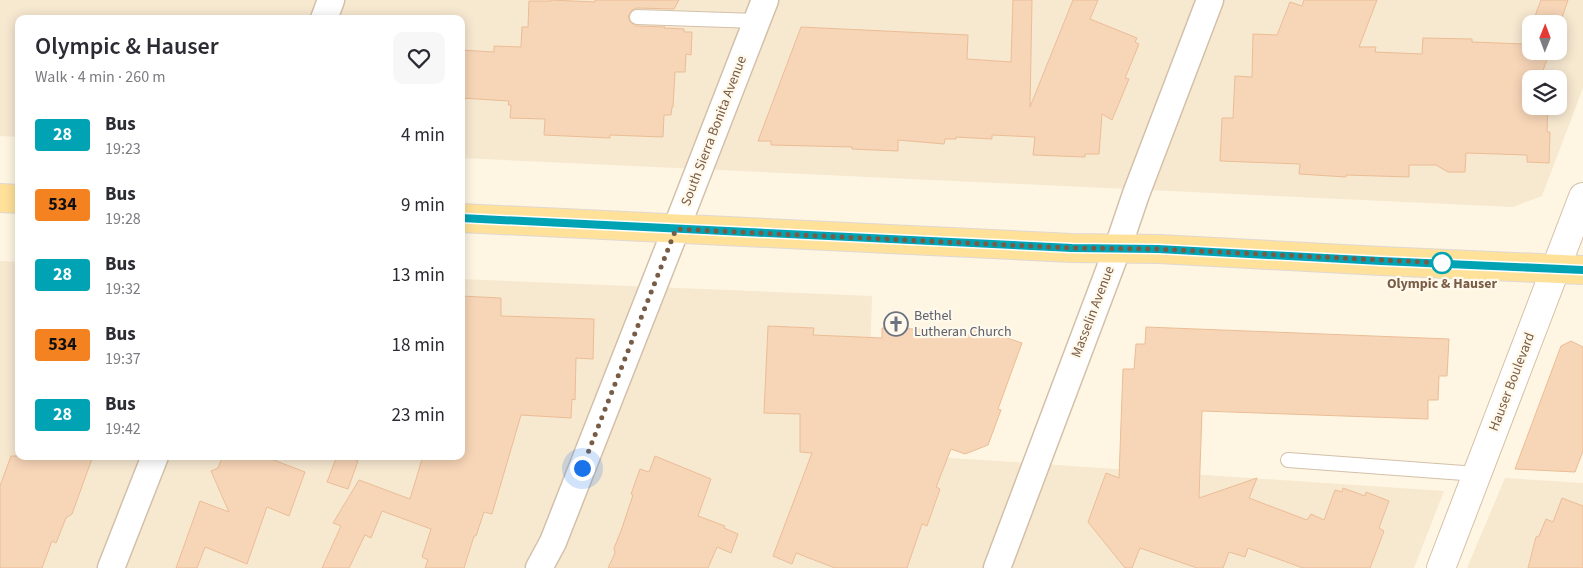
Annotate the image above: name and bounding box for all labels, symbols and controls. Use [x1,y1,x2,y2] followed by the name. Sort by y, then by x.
[1522,15,1568,60] north arrow
[1522,15,1567,115] map controls
[35,29,219,64] text: Olympic & Hauser
[393,32,445,84] button: heart
[676,53,752,209] street label: South Sierra Bonita Avenue
[35,66,166,88] text: Walk · 4 min · 260 m
[1522,70,1567,115] button: layers
[105,111,136,138] text: Bus
[53,122,72,147] text: 28
[401,122,445,149] text: 4 min
[105,138,141,160] text: 19:23
[105,181,136,208] text: Bus
[48,192,77,217] text: 534
[401,192,445,219] text: 9 min
[105,208,141,230] text: 19:28
[105,251,136,278] text: Bus
[1431,252,1453,274] marker: Olympic & Hauser
[53,262,72,287] text: 28
[391,262,445,289] text: 13 min
[1066,263,1120,361] street label: Masselin Avenue
[1387,274,1497,294] place label: Olympic & Hauser
[105,278,141,300] text: 19:32
[914,306,1012,342] place label: Bethel Lutheran Church
[883,311,909,337] church icon: Bethel Lutheran Church
[105,321,136,348] text: Bus
[1484,330,1540,434] street label: Hauser Boulevard
[48,332,77,357] text: 534
[391,332,445,359] text: 18 min
[105,348,141,370] text: 19:37
[105,391,136,418] text: Bus
[53,402,72,427] text: 28
[391,402,445,429] text: 23 min
[105,418,141,440] text: 19:42
[570,456,595,481] your location

